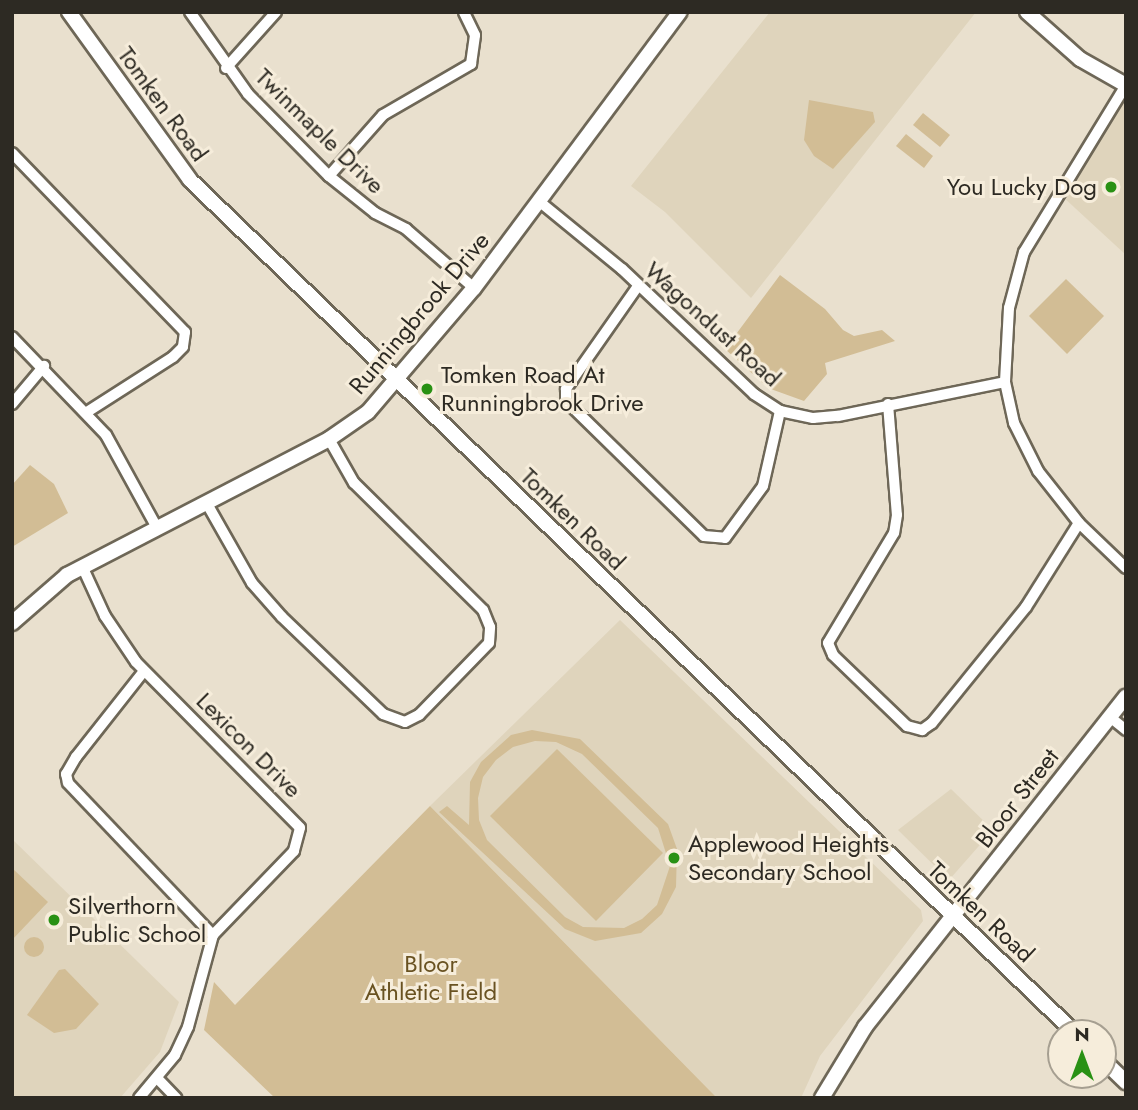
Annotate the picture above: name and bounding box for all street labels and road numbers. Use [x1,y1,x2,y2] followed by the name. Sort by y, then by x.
[112,41,214,167] street label: Tomken Road
[250,62,390,200] street label: Twinmaple Drive
[343,226,495,400] street label: Runningbrook Drive
[639,255,787,393] street label: Wagondust Road
[515,462,631,576] street label: Tomken Road
[190,686,308,804] street label: Lexicon Drive
[969,743,1065,853] street label: Bloor Street
[922,856,1040,968] street label: Tomken Road

